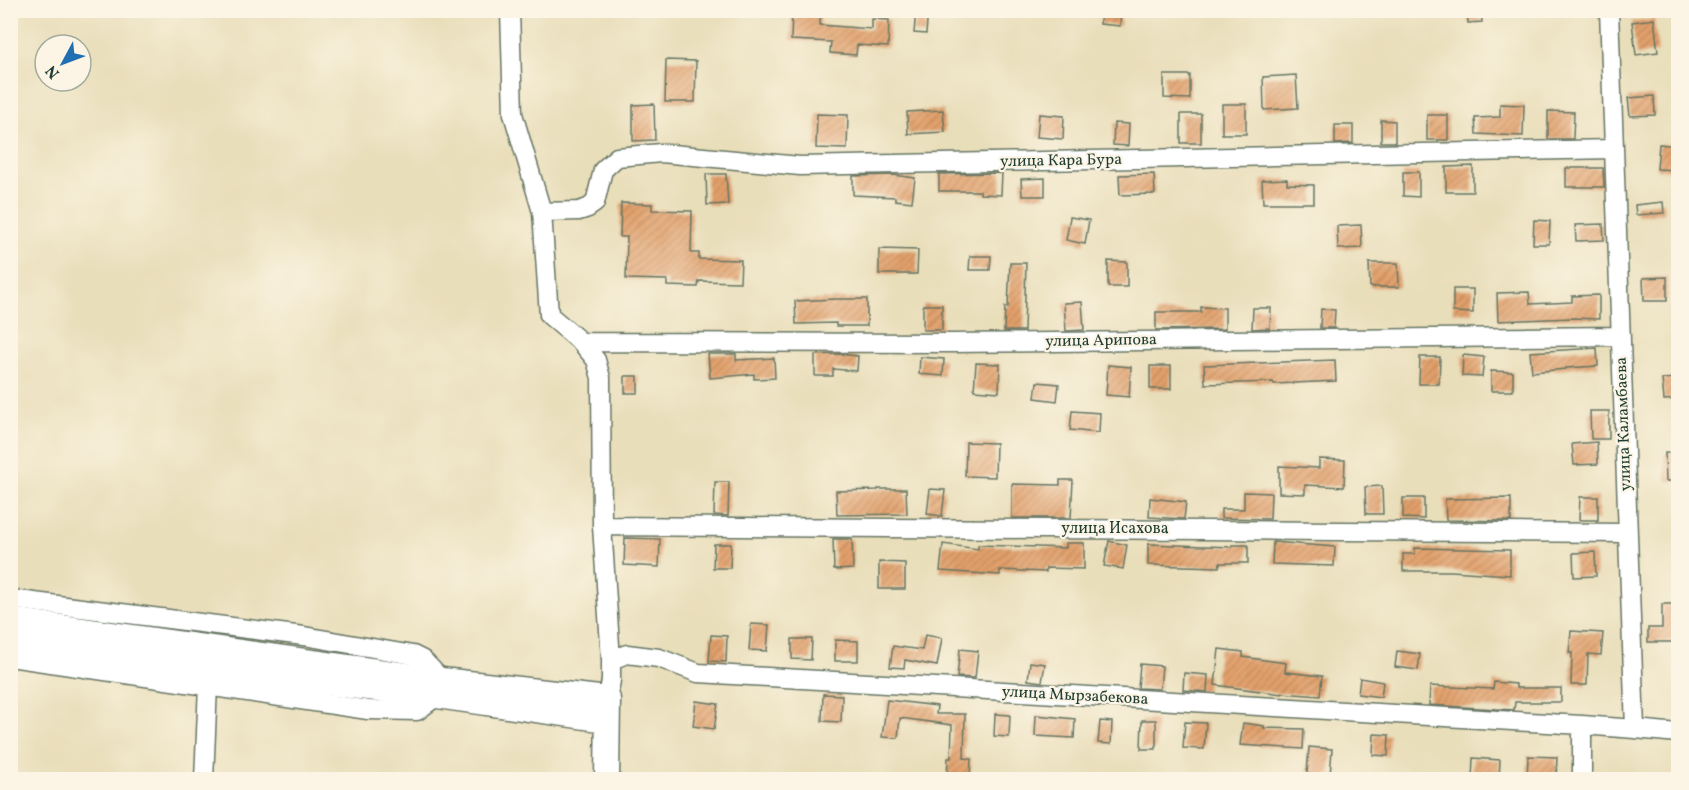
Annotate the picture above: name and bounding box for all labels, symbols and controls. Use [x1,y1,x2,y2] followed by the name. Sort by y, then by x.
[33,33,93,93] north arrow
[41,60,65,83] text: N
[1000,149,1122,173] street label: улица Кара Бура
[1045,329,1157,353] street label: улица Арипова
[1611,356,1637,492] street label: улица Каламбаева
[1061,518,1169,540] street label: улица Исахова
[1001,681,1149,711] street label: улица Мырзабекова

